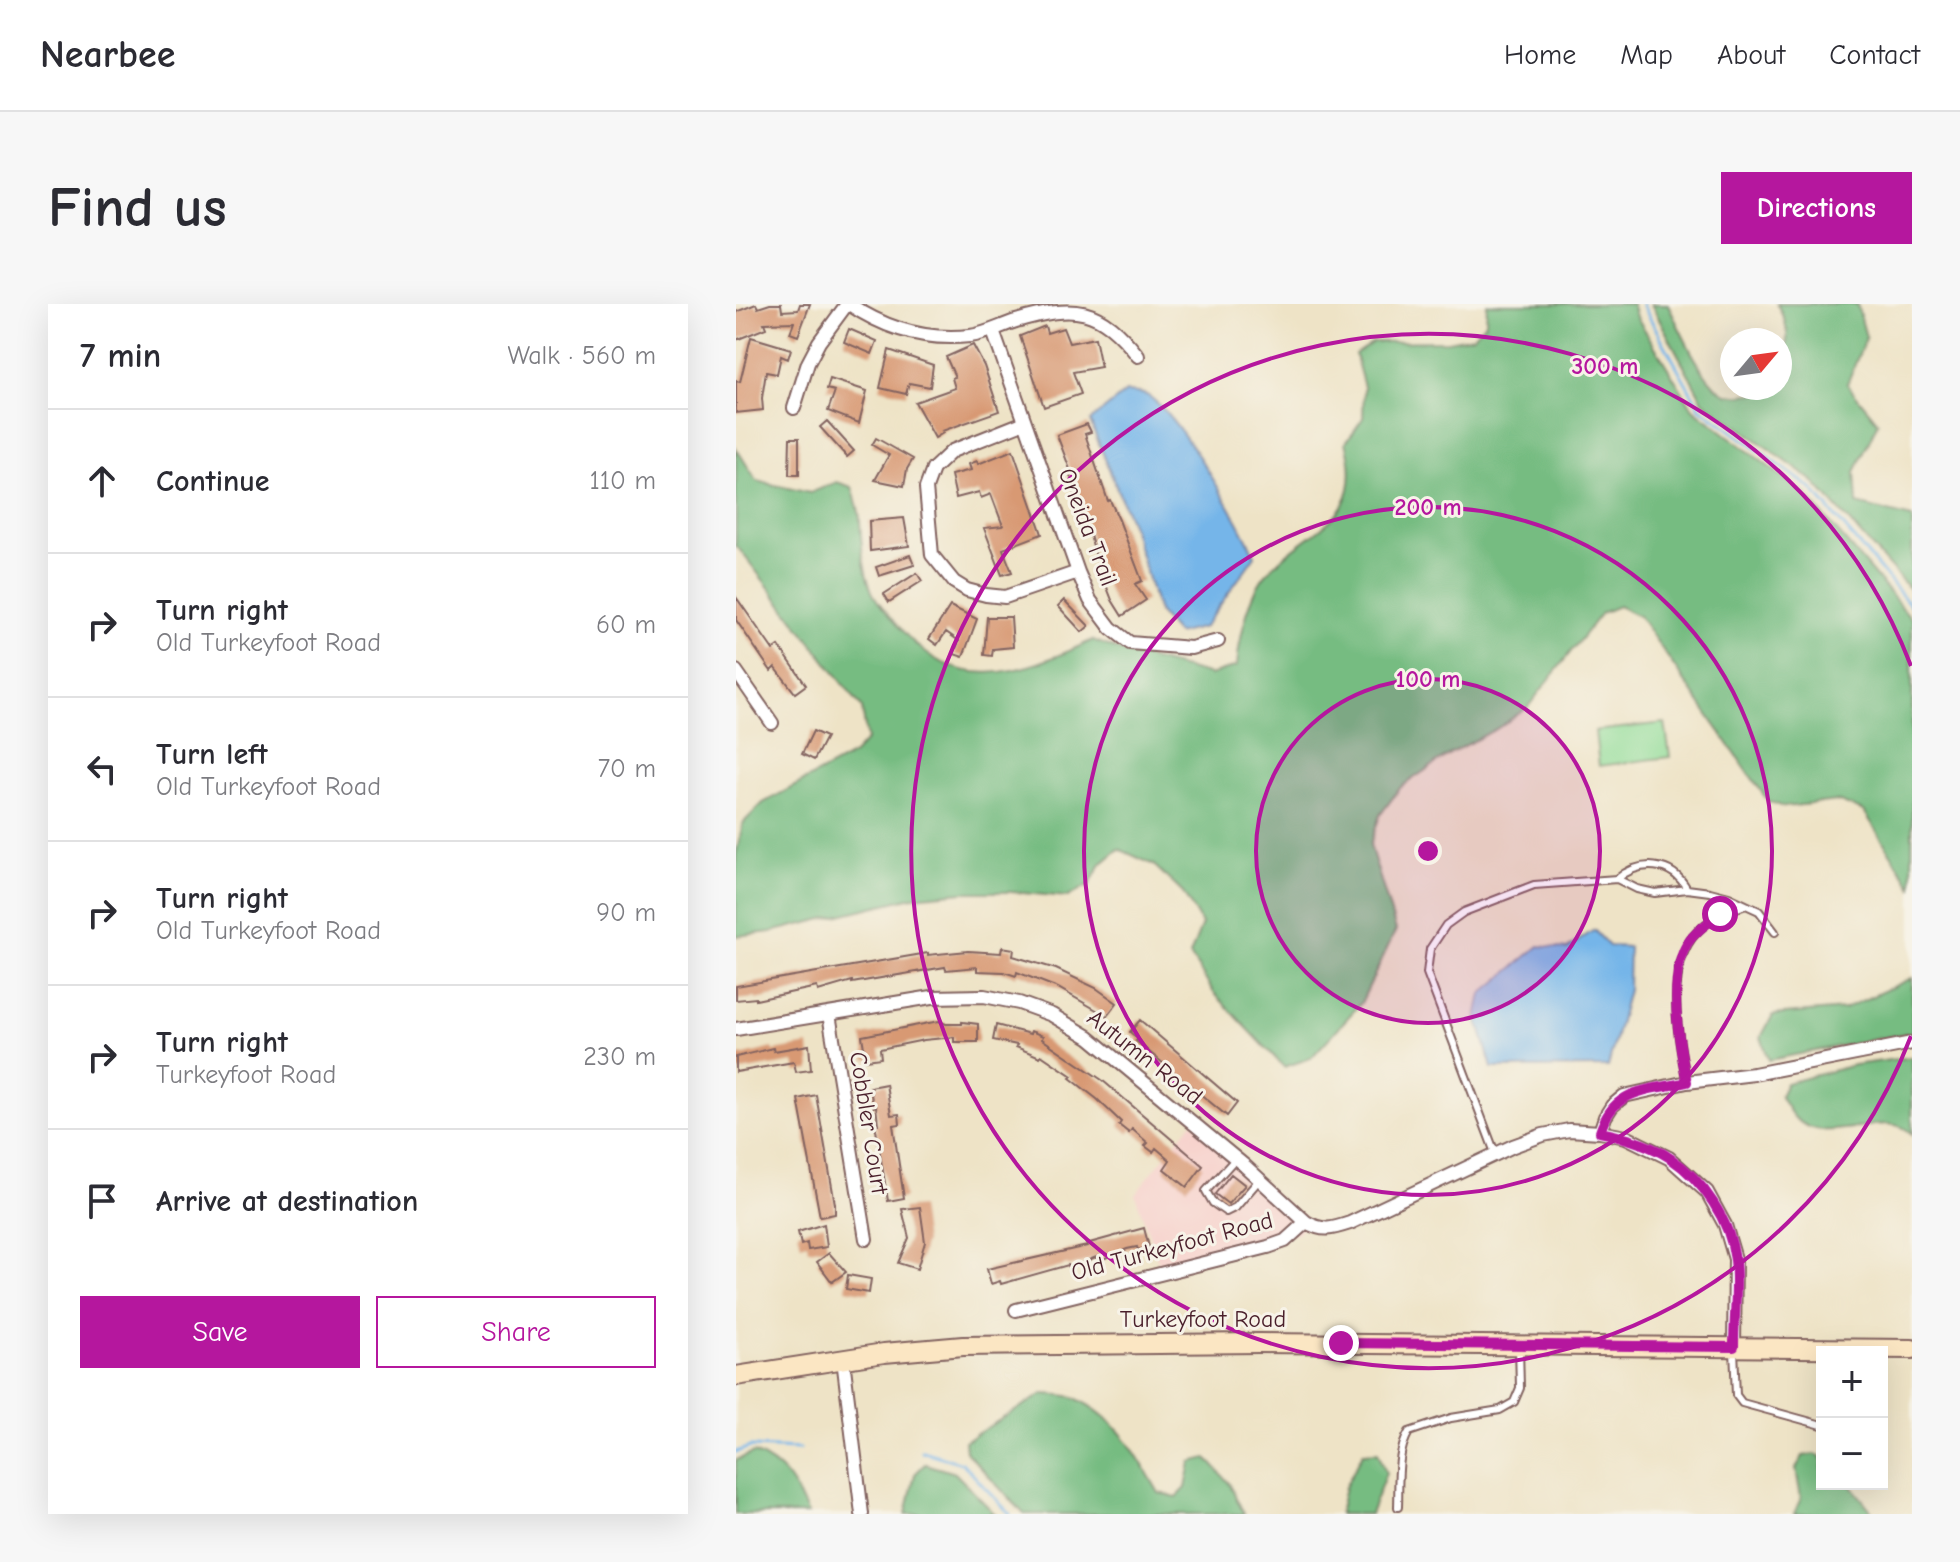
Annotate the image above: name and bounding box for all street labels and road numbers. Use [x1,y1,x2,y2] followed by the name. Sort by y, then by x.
[1053,464,1123,590] street label: Oneida Trail
[1082,1003,1208,1111] street label: Autumn Road
[844,1050,894,1197] street label: Cobbler Court
[1068,1206,1276,1286] street label: Old Turkeyfoot Road
[1120,1305,1286,1333] street label: Turkeyfoot Road

